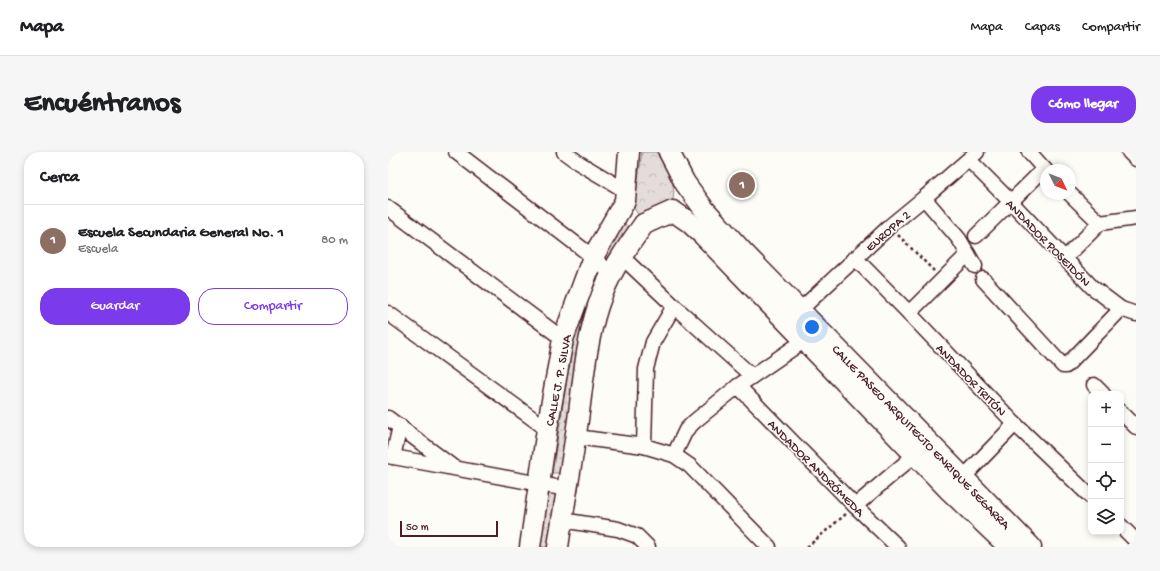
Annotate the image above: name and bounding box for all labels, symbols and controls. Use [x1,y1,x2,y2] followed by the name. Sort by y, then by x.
[20,16,64,39] text: Mapa
[971,19,1003,36] text: Mapa
[1025,19,1060,36] text: Capas
[1082,19,1140,36] text: Compartir
[1031,86,1136,123] button: Cómo llegar
[24,88,180,121] text: Encuéntranos
[1040,164,1076,200] north arrow
[40,168,79,188] text: Cerca
[729,170,755,200] pin: 1
[1002,197,1093,290] street label: ANDADOR POSEIDÓN
[863,208,915,255] street label: EUROPA 2
[78,224,284,242] text: Escuela Secundaria General No. 1
[50,233,56,248] text: 1
[321,233,348,248] text: 80 m
[78,242,118,257] text: Escuela
[40,288,190,325] button: Guardar
[198,288,348,325] button: Compartir
[802,317,822,337] your location
[543,332,576,427] street label: CALLE J. P. SILVA
[932,341,1009,420] street label: ANDADOR TRITÓN
[828,342,1013,534] street label: CALLE PASEO ARQUITECTO ENRIQUE SEGARRA
[1088,391,1124,535] map controls
[1088,391,1124,427] button: +
[764,417,868,521] street label: ANDADOR ANDRÓMEDA
[1088,427,1124,463] button: −
[1088,463,1124,499] button: locate
[1088,499,1124,535] button: layers
[400,519,498,538] scale bar
[406,522,428,534] text: 50 m

